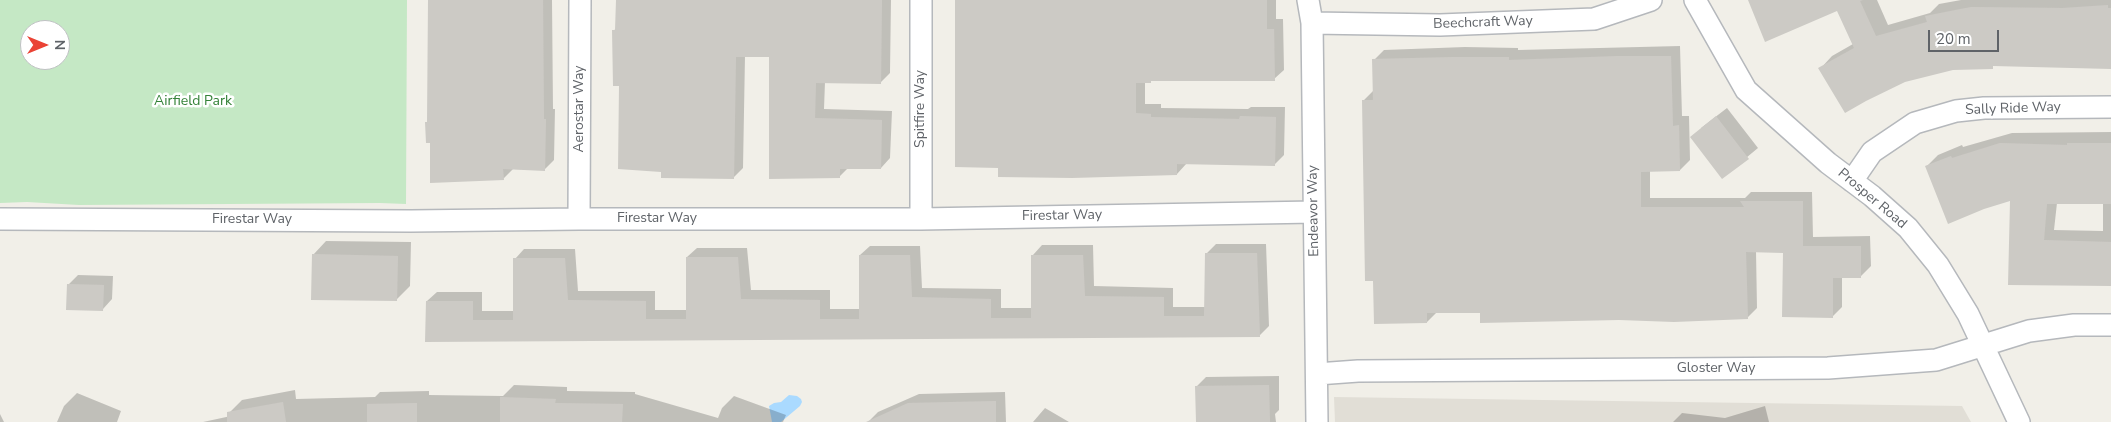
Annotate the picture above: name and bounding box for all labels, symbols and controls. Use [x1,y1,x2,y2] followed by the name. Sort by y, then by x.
[1433,13,1533,33] street label: Beechcraft Way
[20,20,70,70] north arrow
[1931,20,2002,52] scale bar
[1936,29,1971,49] text: 20 m
[50,40,69,50] text: N
[572,65,588,153] street label: Aerostar Way
[913,70,929,148] street label: Spitfire Way
[154,94,232,110] park label: Airfield Park
[1965,99,2061,119] street label: Sally Ride Way
[1305,165,1323,257] street label: Endeavor Way
[1834,165,1910,233] street label: Prosper Road
[1022,207,1102,225] street label: Firestar Way
[617,211,697,227] street label: Firestar Way
[212,212,292,228] street label: Firestar Way
[1677,361,1755,377] street label: Gloster Way

